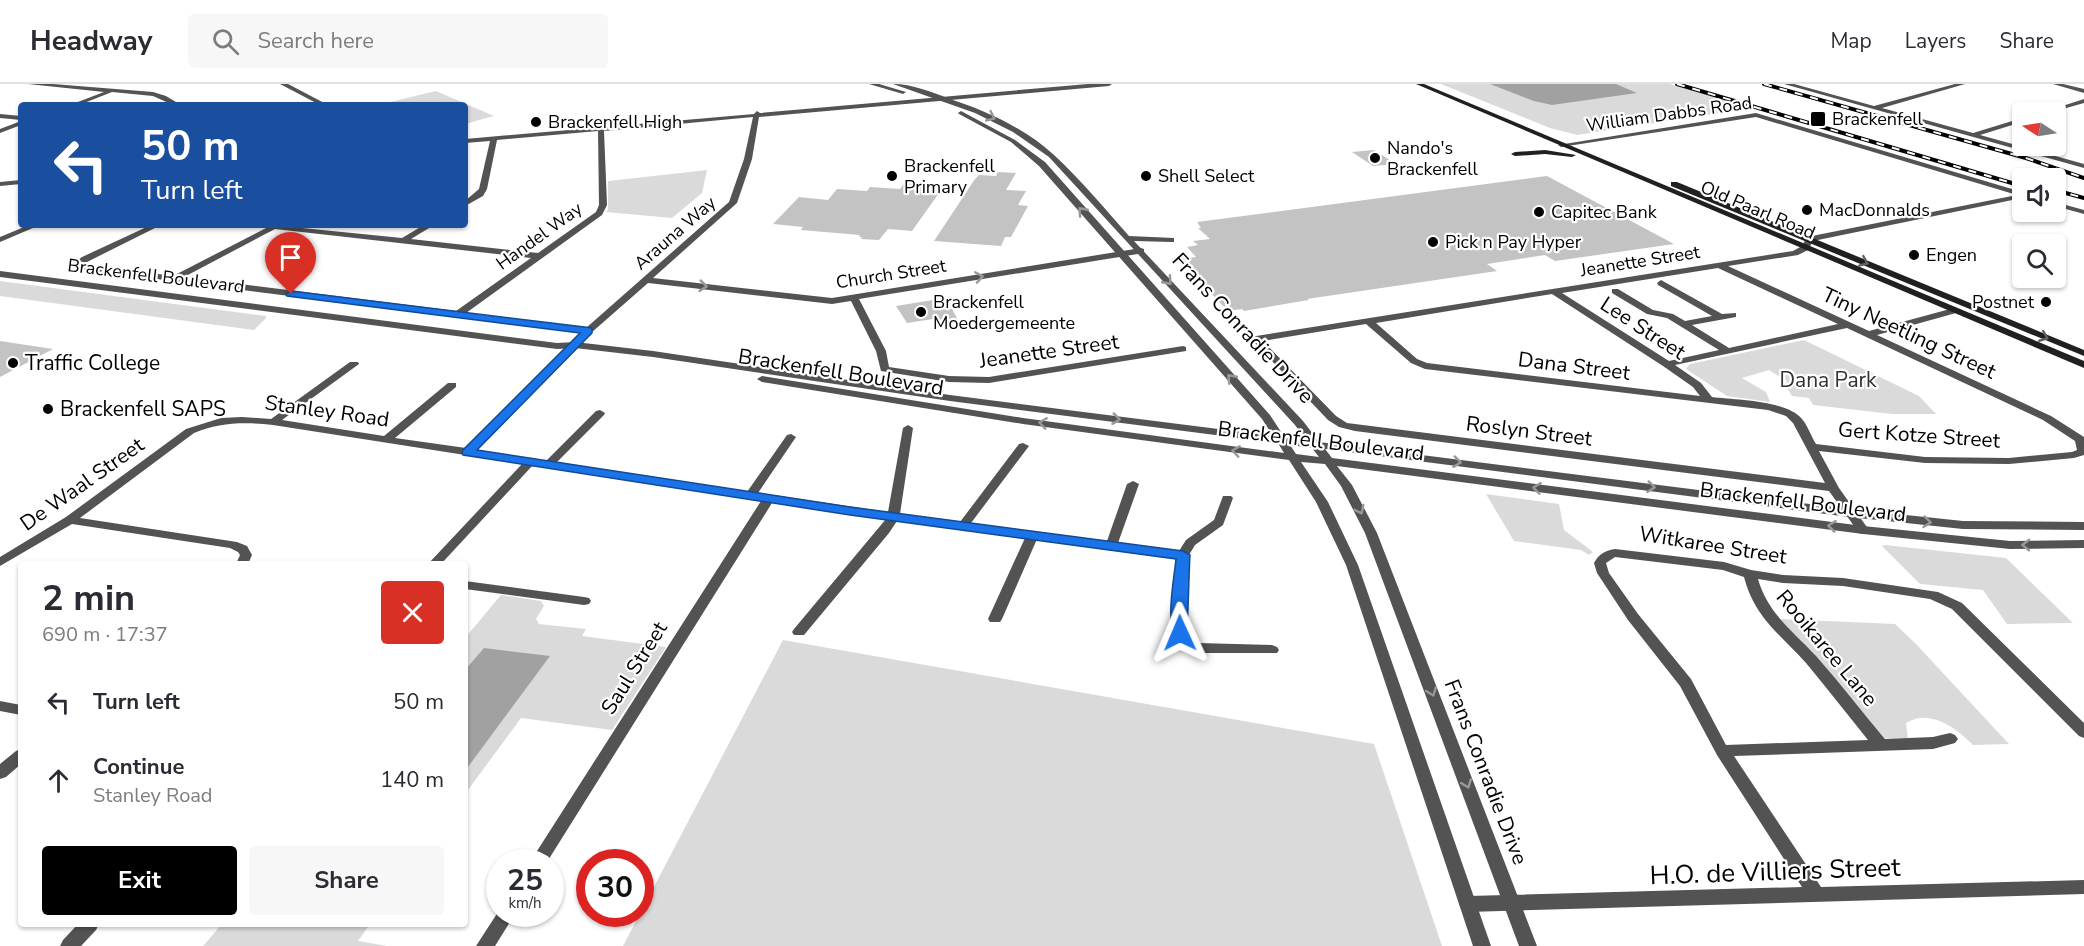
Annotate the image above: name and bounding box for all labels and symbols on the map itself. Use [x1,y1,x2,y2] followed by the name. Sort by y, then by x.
[1584,90,1754,138] street label: William Dabbs Road
[2012,102,2066,156] north arrow
[1832,107,1924,131] place label: Brackenfell
[984,109,995,121] one-way arrow
[548,110,682,134] place label: Brackenfell High
[1809,110,1827,128] marker: Brackenfell
[529,115,543,129] marker: Brackenfell High
[1387,136,1479,181] place label: Nando's Brackenfell
[1368,151,1382,165] marker: Nando's Brackenfell
[904,154,996,199] place label: Brackenfell Primary
[1158,164,1255,188] place label: Shell Select
[885,169,899,183] marker: Brackenfell Primary
[1139,169,1153,183] marker: Shell Select
[1697,175,1819,245] street label: Old Paarl Road
[629,190,722,275] street label: Arauna Way
[491,196,587,275] street label: Handel Way
[1819,198,1930,222] place label: MacDonnalds
[1551,200,1658,224] place label: Capitec Bank
[1800,203,1814,217] marker: MacDonnalds
[1532,205,1546,219] marker: Capitec Bank
[1078,207,1089,217] one-way arrow
[1445,230,1582,254] place label: Pick n Pay Hyper
[265,232,316,294] pin
[1426,235,1440,249] marker: Pick n Pay Hyper
[1578,240,1702,282] street label: Jeanette Street
[1926,243,1977,267] place label: Engen
[1166,247,1320,409] street label: Frans Conradie Drive
[1907,248,1921,262] marker: Engen
[66,253,246,299] street label: Brackenfell Boulevard
[834,253,948,295] street label: Church Street
[1858,255,1869,267] one-way arrow
[975,272,984,284] one-way arrow
[1161,274,1172,285] one-way arrow
[699,279,708,292] one-way arrow
[1818,280,2001,386] street label: Tiny Neetling Street
[933,290,1075,335] place label: Brackenfell Moedergemeente
[1595,290,1692,366] street label: Lee Street
[1972,290,2035,314] place label: Postnet
[2039,295,2053,309] marker: Postnet
[914,305,928,319] marker: Brackenfell Moedergemeente
[977,327,1121,375] street label: Jeanette Street
[2038,330,2049,342] one-way arrow
[736,342,946,402] street label: Brackenfell Boulevard
[1516,345,1632,387] street label: Dana Street
[25,349,160,377] place label: Traffic College
[6,356,20,370] marker: Traffic College
[1779,366,1877,394] park label: Dana Park
[1228,374,1239,385] one-way arrow
[263,388,391,434] street label: Stanley Road
[60,395,226,423] place label: Brackenfell SAPS
[41,402,55,416] marker: Brackenfell SAPS
[1464,409,1594,453] street label: Roslyn Street
[1111,412,1120,424] one-way arrow
[1216,414,1426,468] street label: Brackenfell Boulevard
[1837,415,2002,455] street label: Gert Kotze Street
[1038,418,1047,430] one-way arrow
[14,431,150,537] street label: De Waal Street
[1231,445,1240,457] one-way arrow
[1453,456,1462,468] one-way arrow
[1698,475,1908,529] street label: Brackenfell Boulevard
[1646,481,1655,493] one-way arrow
[1533,482,1542,494] one-way arrow
[1353,504,1364,515] one-way arrow
[1923,515,1932,528] one-way arrow
[1637,519,1790,571] street label: Witkaree Street
[1827,520,1836,533] one-way arrow
[2021,539,2030,552] one-way arrow
[1770,584,1884,712] street label: Rooikaree Lane
[1148,601,1212,665] position arrow
[594,616,674,720] street label: Saul Street
[1438,675,1534,869] street label: Frans Conradie Drive
[1425,685,1437,696] one-way arrow
[1460,778,1472,789] one-way arrow
[576,849,654,927] speed limit sign: 30
[1649,850,1902,893] street label: H.O. de Villiers Street

